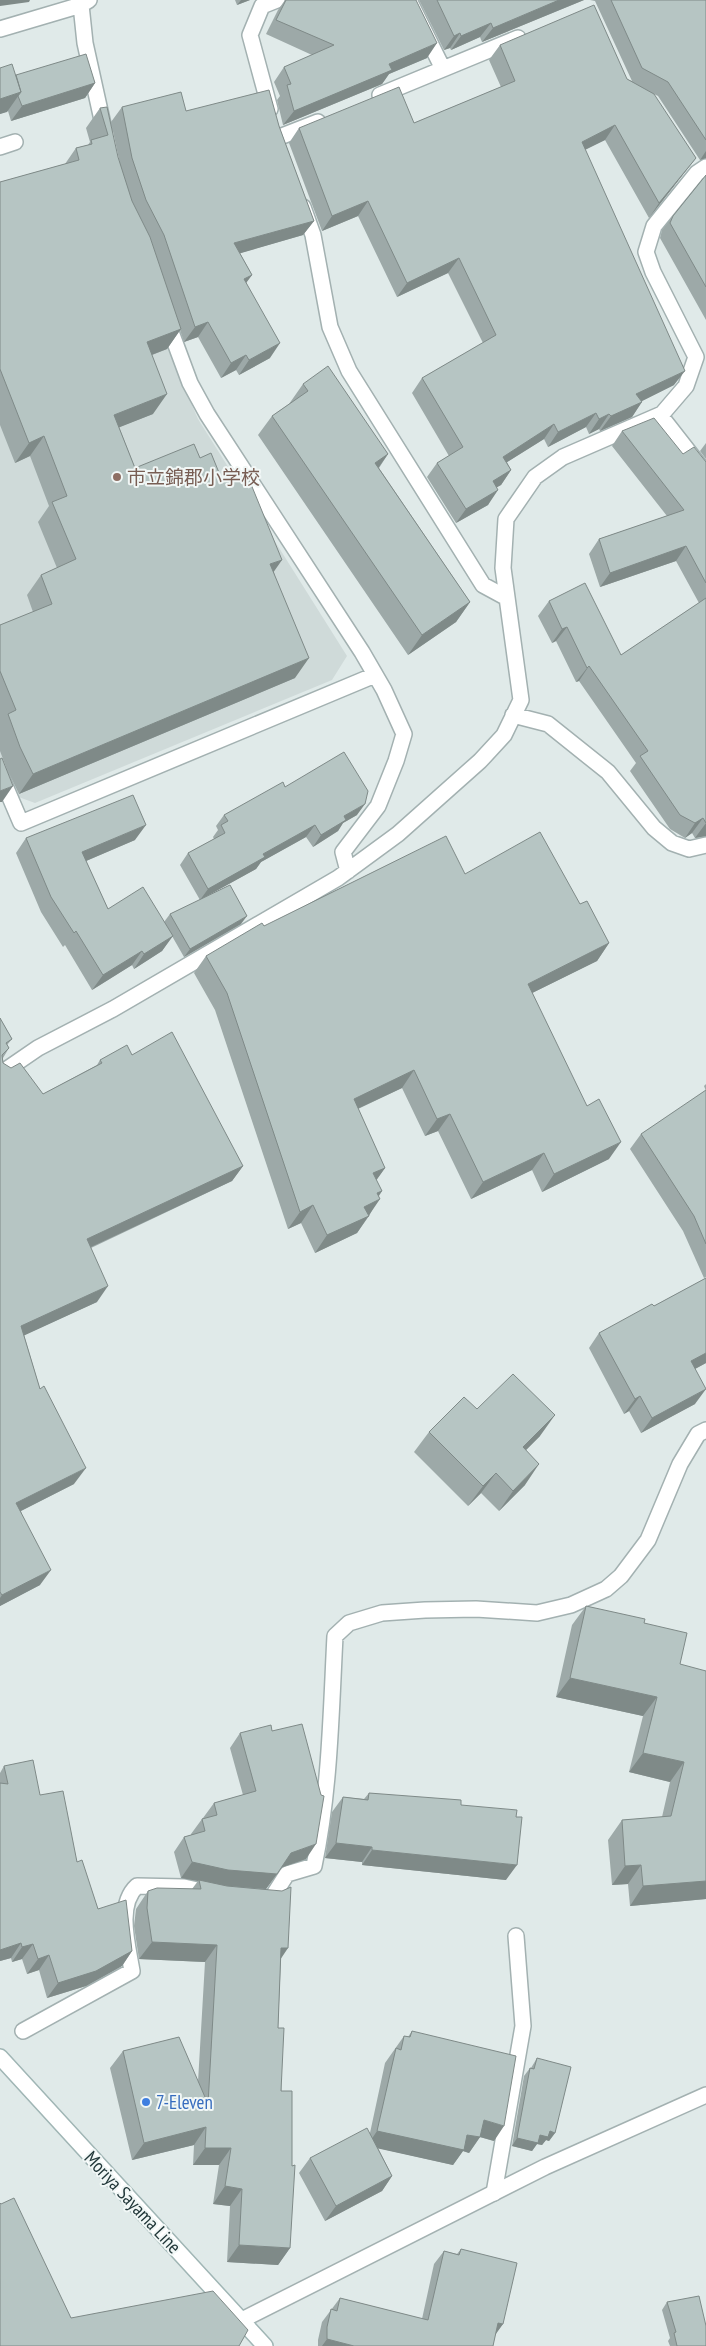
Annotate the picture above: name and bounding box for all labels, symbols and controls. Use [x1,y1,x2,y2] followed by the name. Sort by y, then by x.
[127,465,260,489] place label: 市立錦郡小学校
[111,471,123,483] marker: 市立錦郡小学校
[156,2090,213,2114] place label: 7-Eleven
[140,2096,152,2108] marker: 7-Eleven
[80,2146,187,2258] street label: Moriya Sayama Line

